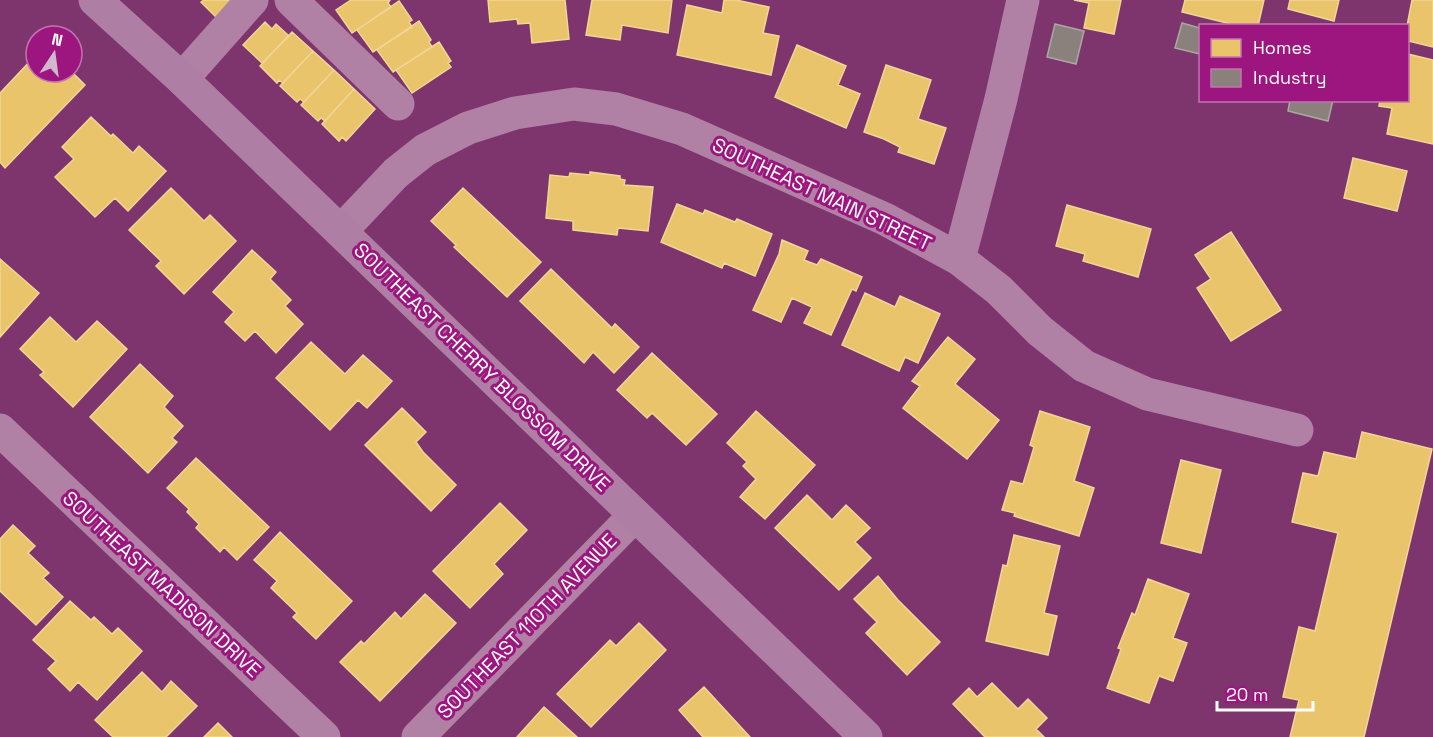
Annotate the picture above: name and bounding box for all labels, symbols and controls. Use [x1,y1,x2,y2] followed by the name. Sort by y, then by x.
[24,24,84,84] north arrow
[1199,24,1409,102] legend
[50,28,65,51] text: N
[1253,36,1312,59] text: Homes
[1253,66,1326,89] text: Industry
[708,132,936,256] street label: SOUTHEAST MAIN STREET
[348,237,616,497] street label: SOUTHEAST CHERRY BLOSSOM DRIVE
[57,485,267,683] street label: SOUTHEAST MADISON DRIVE
[431,528,623,724] street label: SOUTHEAST 110TH AVENUE
[1217,674,1313,712] scale bar
[1226,683,1269,706] text: 20 m

